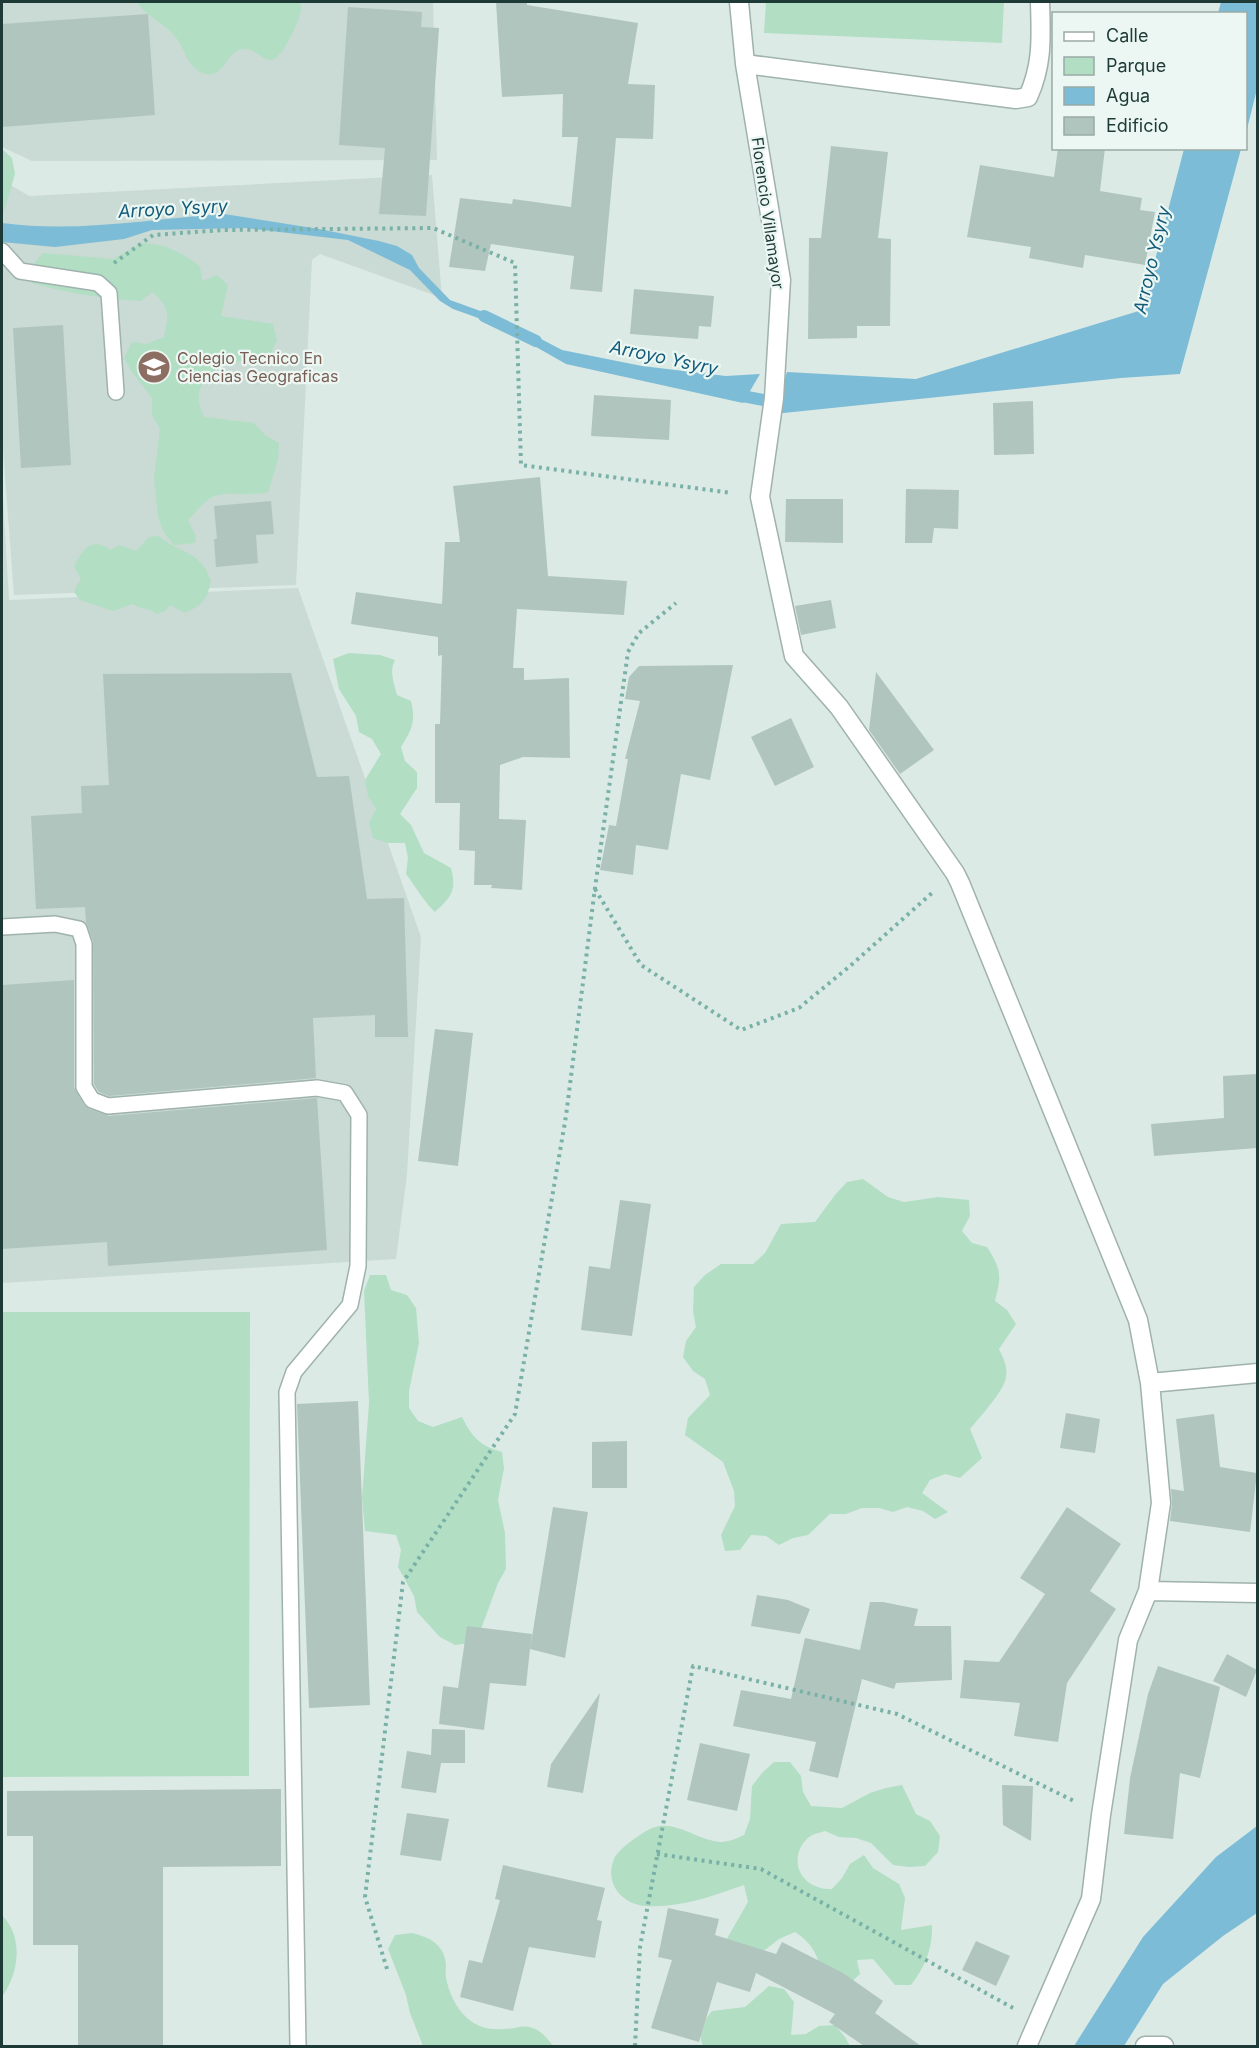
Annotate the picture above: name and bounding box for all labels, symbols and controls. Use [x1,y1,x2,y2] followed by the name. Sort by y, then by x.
[1052,12,1247,150] legend
[1106,25,1148,46] text: Calle
[1106,55,1166,76] text: Parque
[1106,85,1150,106] text: Agua
[1106,115,1169,136] text: Edificio
[747,136,789,290] street label: Florencio Villamayor
[117,195,229,222] water label: Arroyo Ysyry
[1129,203,1174,317] water label: Arroyo Ysyry
[607,336,721,379] water label: Arroyo Ysyry
[177,348,339,386] place label: Colegio Tecnico En Ciencias Geograficas
[136,349,172,385] school or university icon: Colegio Tecnico En Ciencias Geograficas

